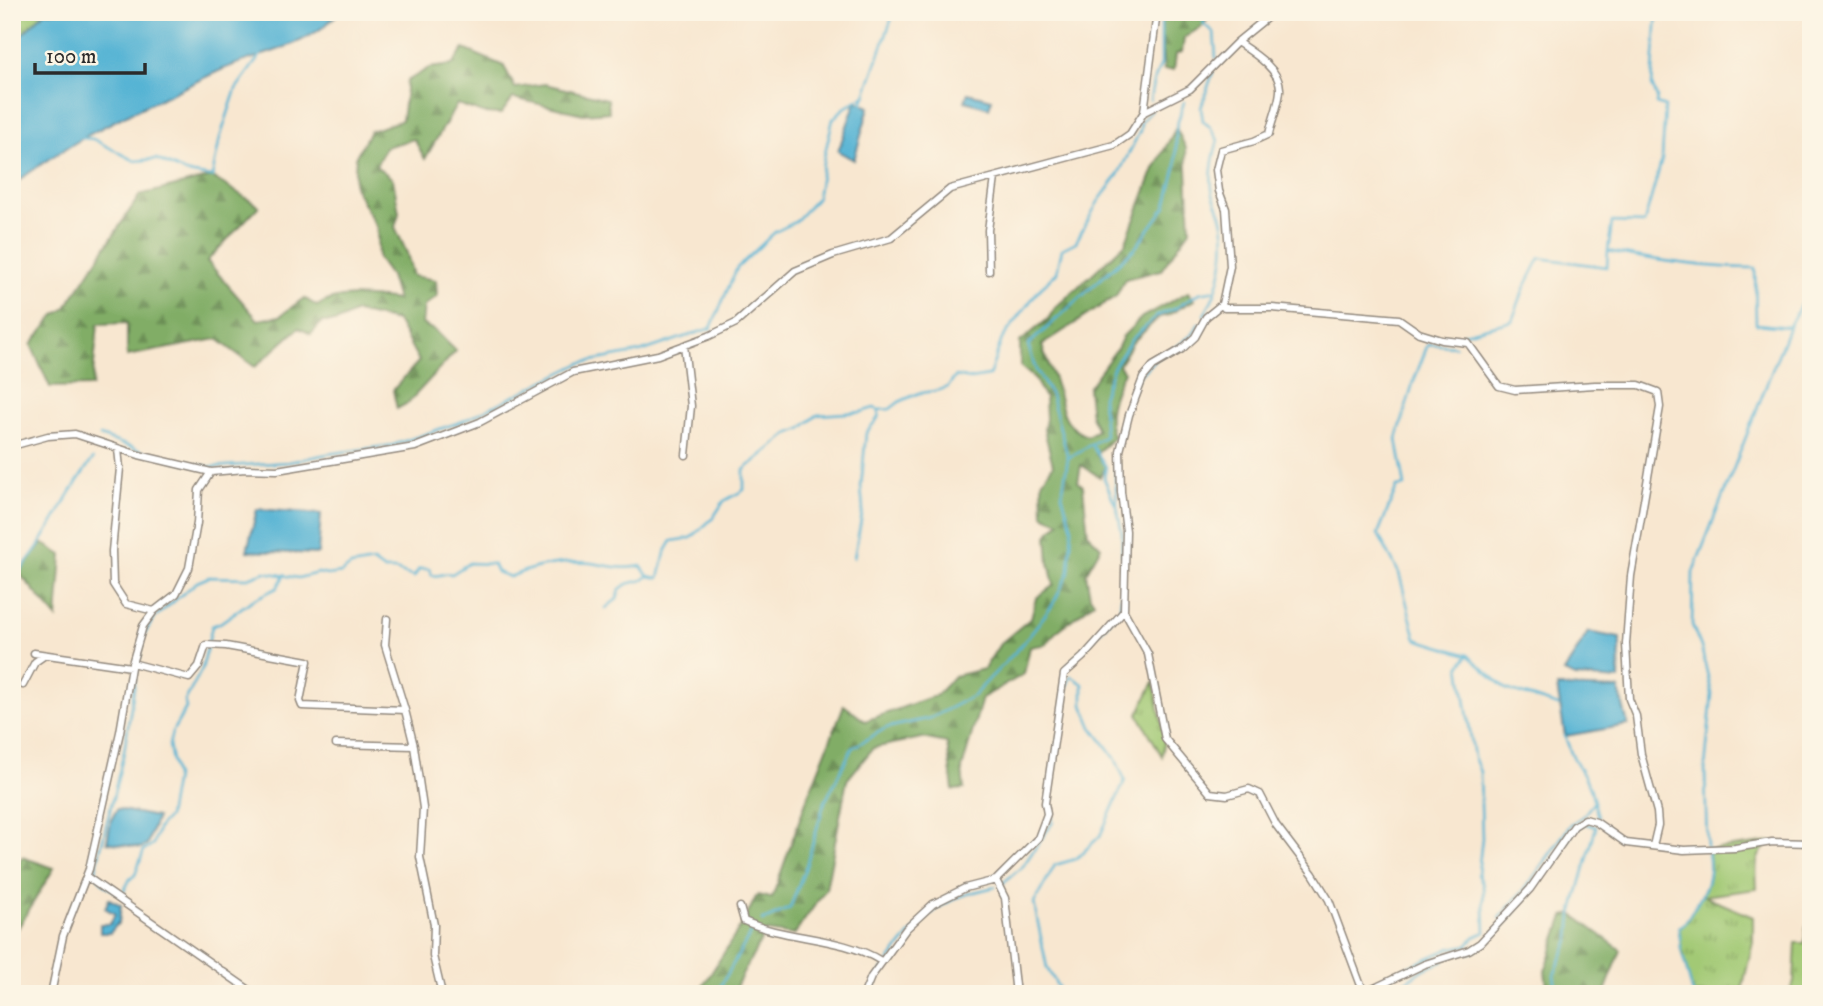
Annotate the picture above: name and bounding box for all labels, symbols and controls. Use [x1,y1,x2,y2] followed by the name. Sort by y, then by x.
[35,32,145,76] scale bar
[46,44,97,70] text: 100 m

